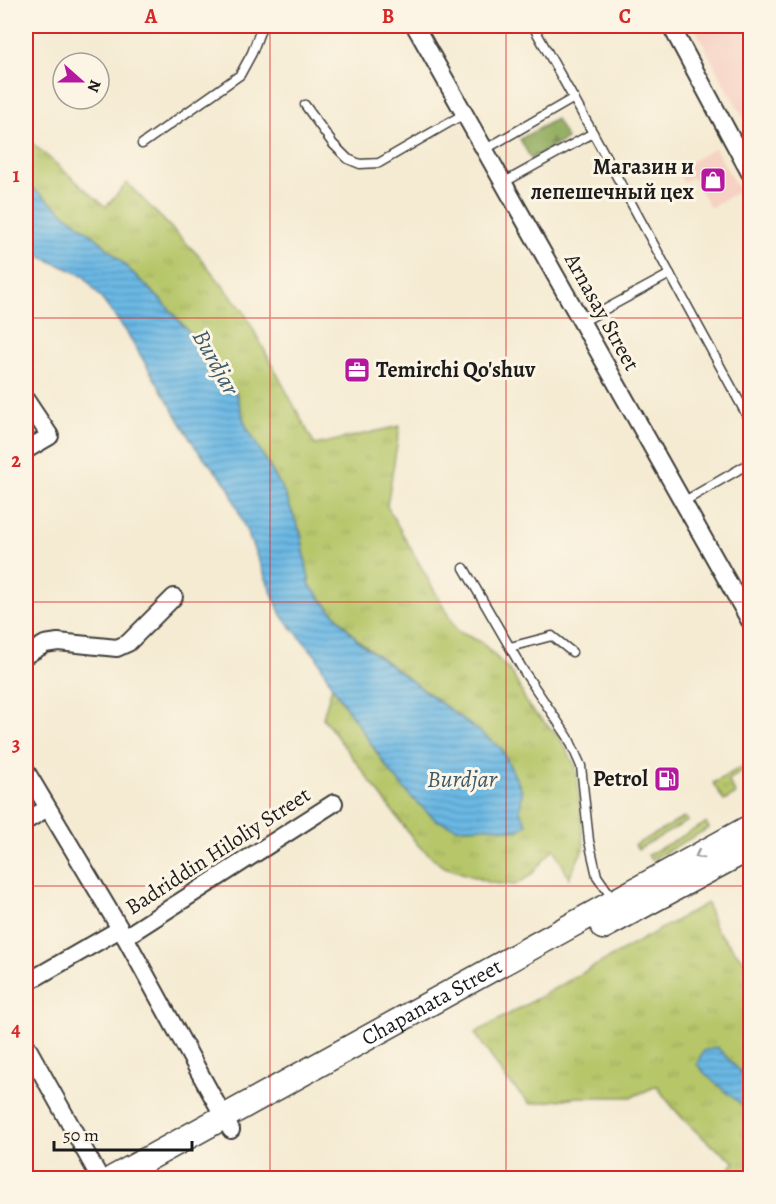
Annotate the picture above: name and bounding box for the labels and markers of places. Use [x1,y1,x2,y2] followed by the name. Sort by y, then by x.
[530,152,694,207] place label: Магазин и лепешечный цех
[698,165,728,195] shop icon: Магазин и лепешечный цех
[342,355,372,385] office icon: Temirchi Qo'shuv
[376,355,536,385] place label: Temirchi Qo'shuv
[593,764,648,794] place label: Petrol
[652,764,682,794] fuel station icon: Petrol

